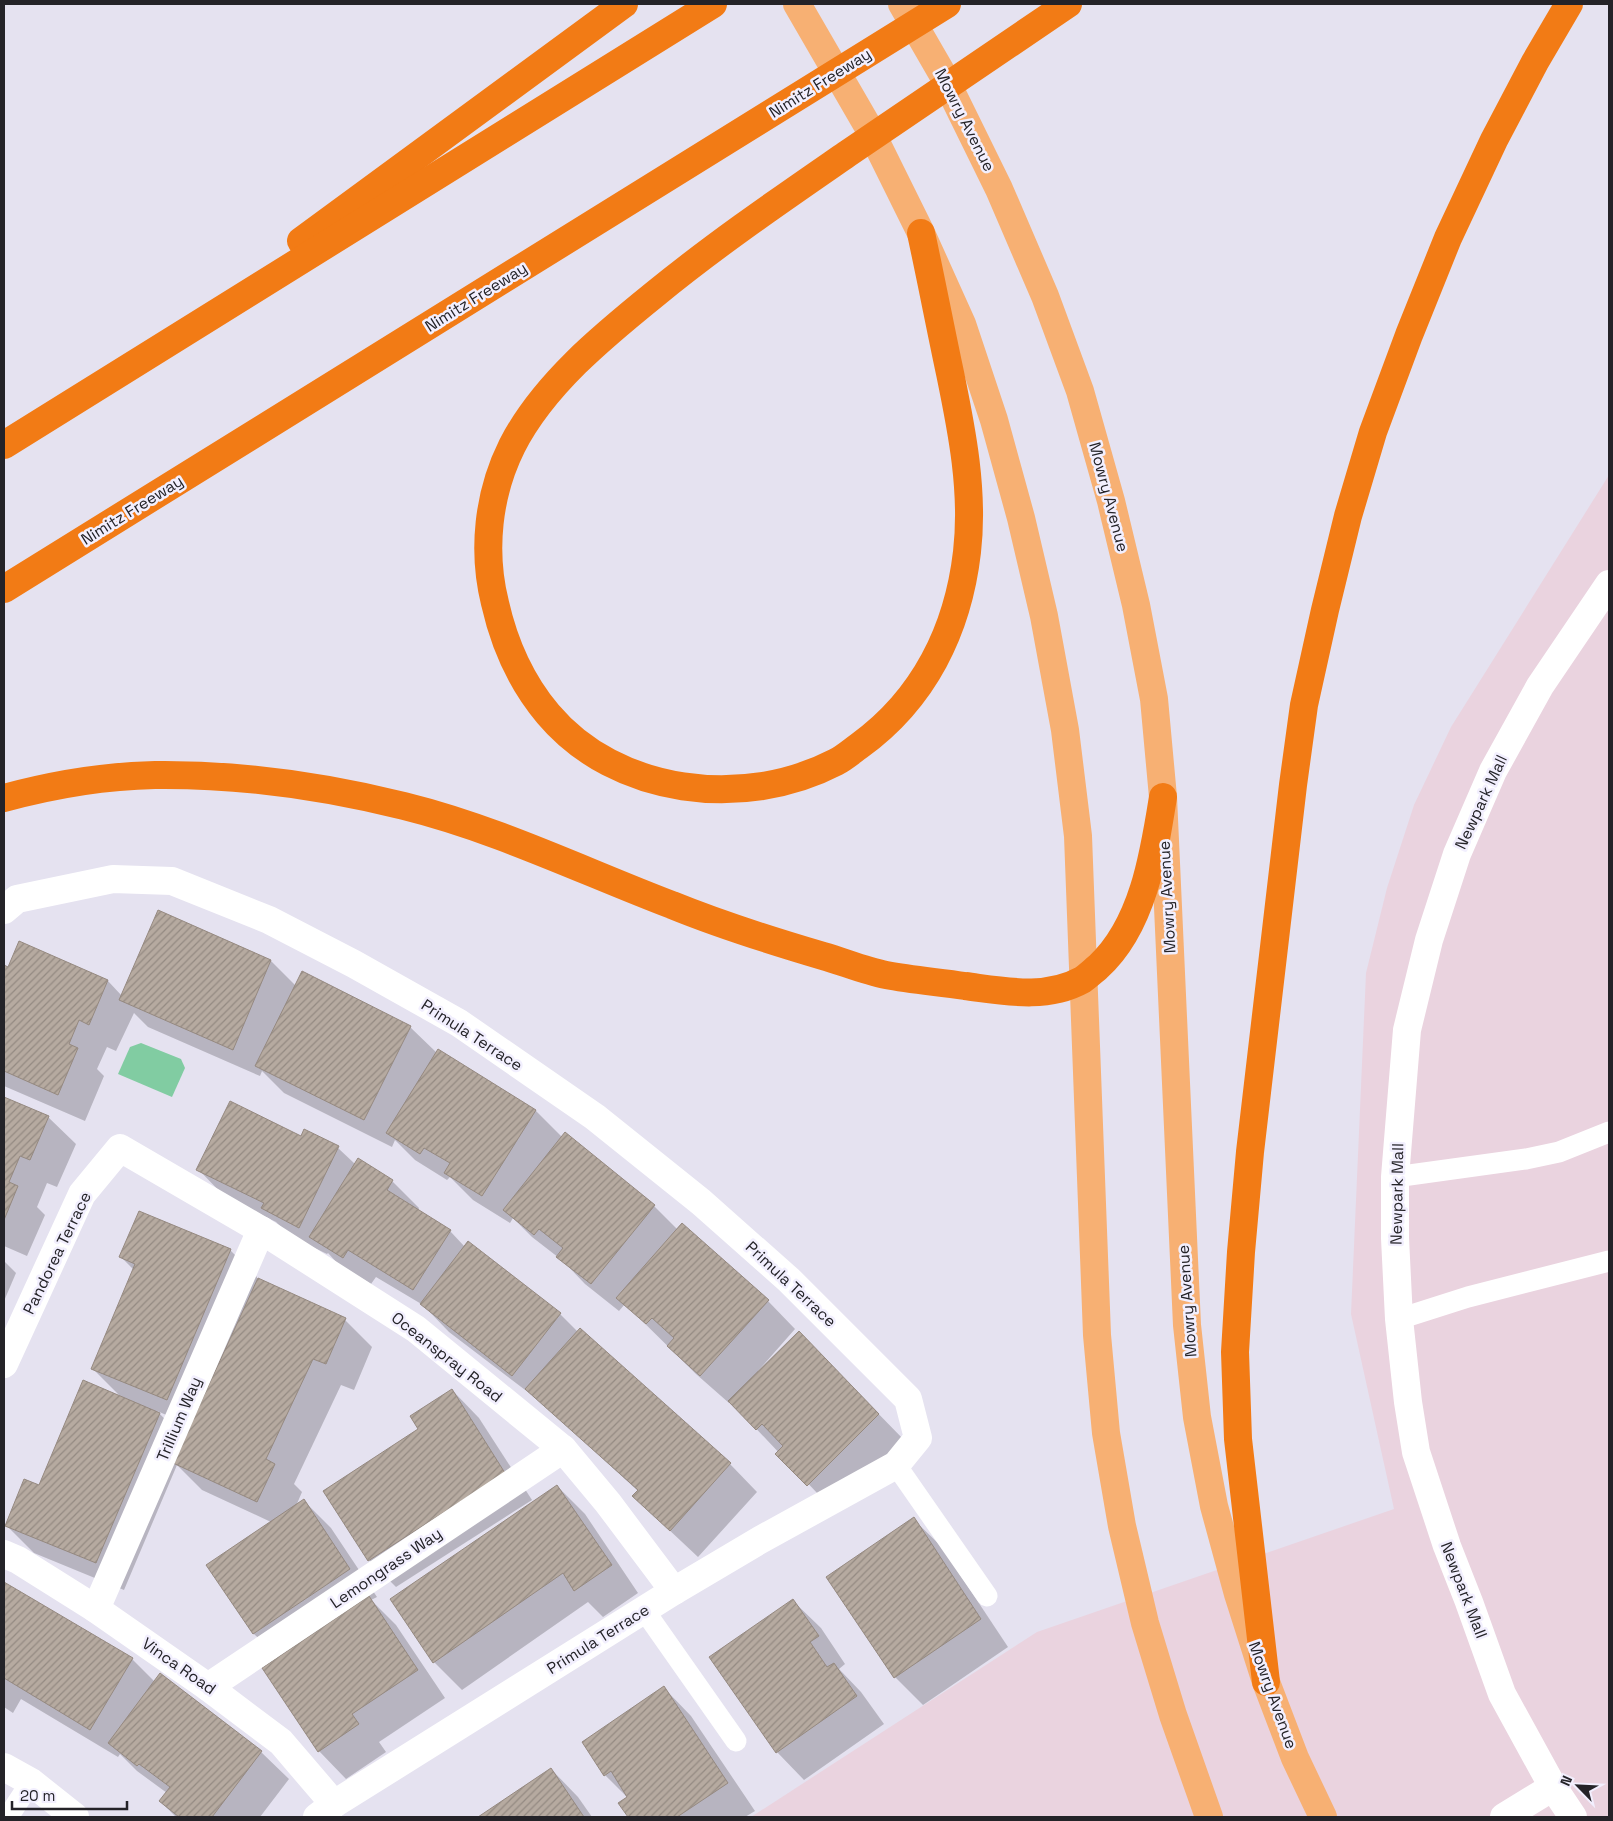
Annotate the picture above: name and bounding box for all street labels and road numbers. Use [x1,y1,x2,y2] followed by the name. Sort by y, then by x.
[765,43,875,123] street label: Nimitz Freeway
[930,65,1000,175] street label: Mowry Avenue
[421,257,531,337] street label: Nimitz Freeway
[1084,440,1134,554] street label: Mowry Avenue
[77,470,187,550] street label: Nimitz Freeway
[1450,751,1512,853] street label: Newpark Mall
[1154,840,1180,954] street label: Mowry Avenue
[417,994,527,1076] street label: Primula Terrace
[1386,1143,1408,1245] street label: Newpark Mall
[18,1188,96,1318] street label: Pandorea Terrace
[741,1236,841,1332] street label: Primula Terrace
[1173,1244,1201,1358] street label: Mowry Avenue
[387,1307,507,1407] street label: Oceanspray Road
[152,1373,206,1465] street label: Trillium Way
[326,1523,446,1613] street label: Lemongrass Way
[1436,1539,1492,1641] street label: Newpark Mall
[543,1599,653,1679] street label: Primula Terrace
[138,1633,220,1699] street label: Vinca Road
[1244,1638,1302,1752] street label: Mowry Avenue

